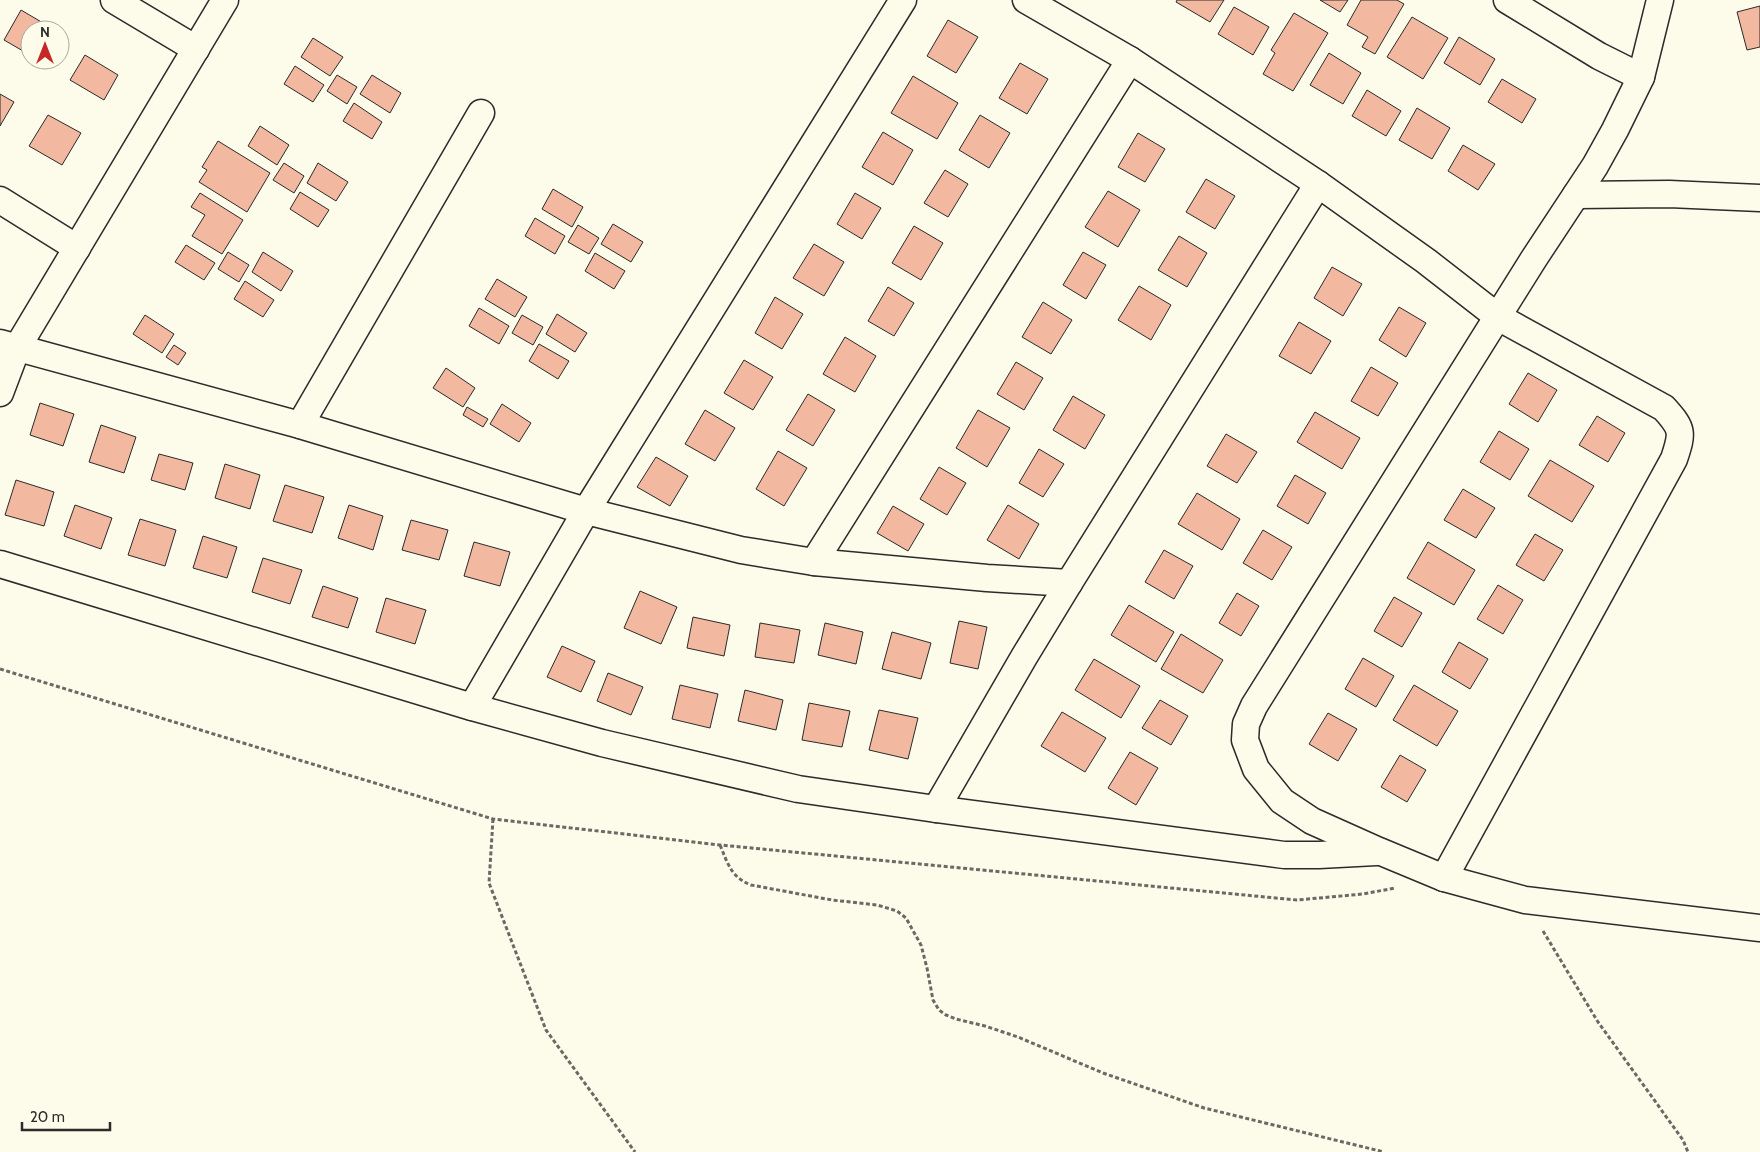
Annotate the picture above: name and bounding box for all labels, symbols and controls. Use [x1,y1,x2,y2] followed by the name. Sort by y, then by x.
[20,20,70,70] north arrow
[40,23,50,41] text: N
[22,1100,110,1132] scale bar
[30,1108,65,1126] text: 20 m

